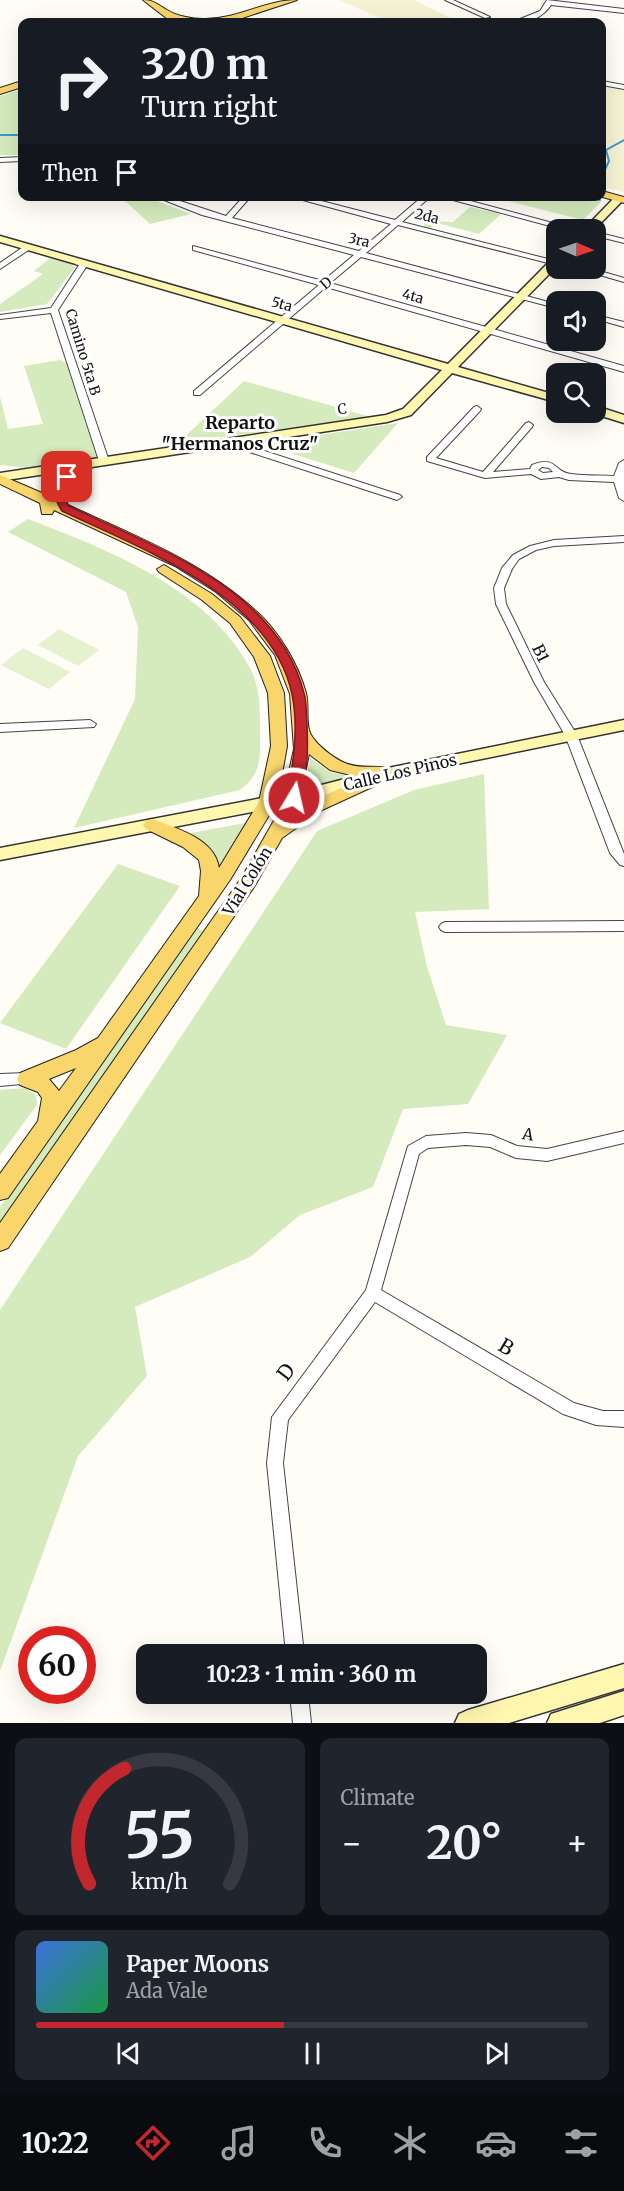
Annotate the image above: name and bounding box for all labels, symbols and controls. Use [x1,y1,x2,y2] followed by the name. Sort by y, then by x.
[141,38,268,90] text: 320 m
[42,42,120,120] icon: right
[141,90,278,124] text: Turn right
[110,156,143,189] icon: arrive
[42,159,98,187] text: Then
[413,204,441,228] street label: 2da
[546,219,606,279] north arrow
[546,219,606,423] map controls
[346,229,372,251] street label: 3ra
[316,272,336,293] street label: D
[400,285,426,308] street label: 4ta
[546,291,606,351] button: sound
[270,292,295,316] street label: 5ta
[61,307,105,397] street label: Camino 5ta B
[546,363,606,423] button: search
[336,399,348,419] street label: C
[162,411,318,455] district label: Reparto "Hermanos Cruz"
[41,451,92,502] pin
[50,460,83,493] icon: arrive
[528,641,554,665] street label: B1
[341,749,459,795] street label: Calle Los Pinos
[262,766,326,830] position arrow
[217,843,276,920] street label: Vial Colón
[520,1123,536,1145] street label: A
[494,1332,518,1361] street label: B
[271,1358,300,1385] street label: D
[18,1626,96,1704] speed limit sign: 60
[207,1660,416,1688] text: 10:23 · 1 min · 360 m
[341,1785,415,1810] text: Climate
[125,1797,195,1875] text: 55
[426,1815,502,1871] text: 20°
[341,1823,363,1864] text: −
[566,1823,588,1864] text: +
[131,1868,188,1895] text: km/h
[126,1950,269,1978] text: Paper Moons
[126,1978,207,2003] text: Ada Vale
[112,2037,145,2070] icon: previous
[296,2037,329,2070] icon: pause
[480,2037,513,2070] icon: next
[132,2122,174,2164] icon: directions
[218,2122,260,2164] icon: music
[304,2122,346,2164] icon: phone
[389,2122,431,2164] icon: climate
[475,2122,517,2164] icon: car
[560,2122,602,2164] icon: filters
[22,2126,89,2160] text: 10:22

